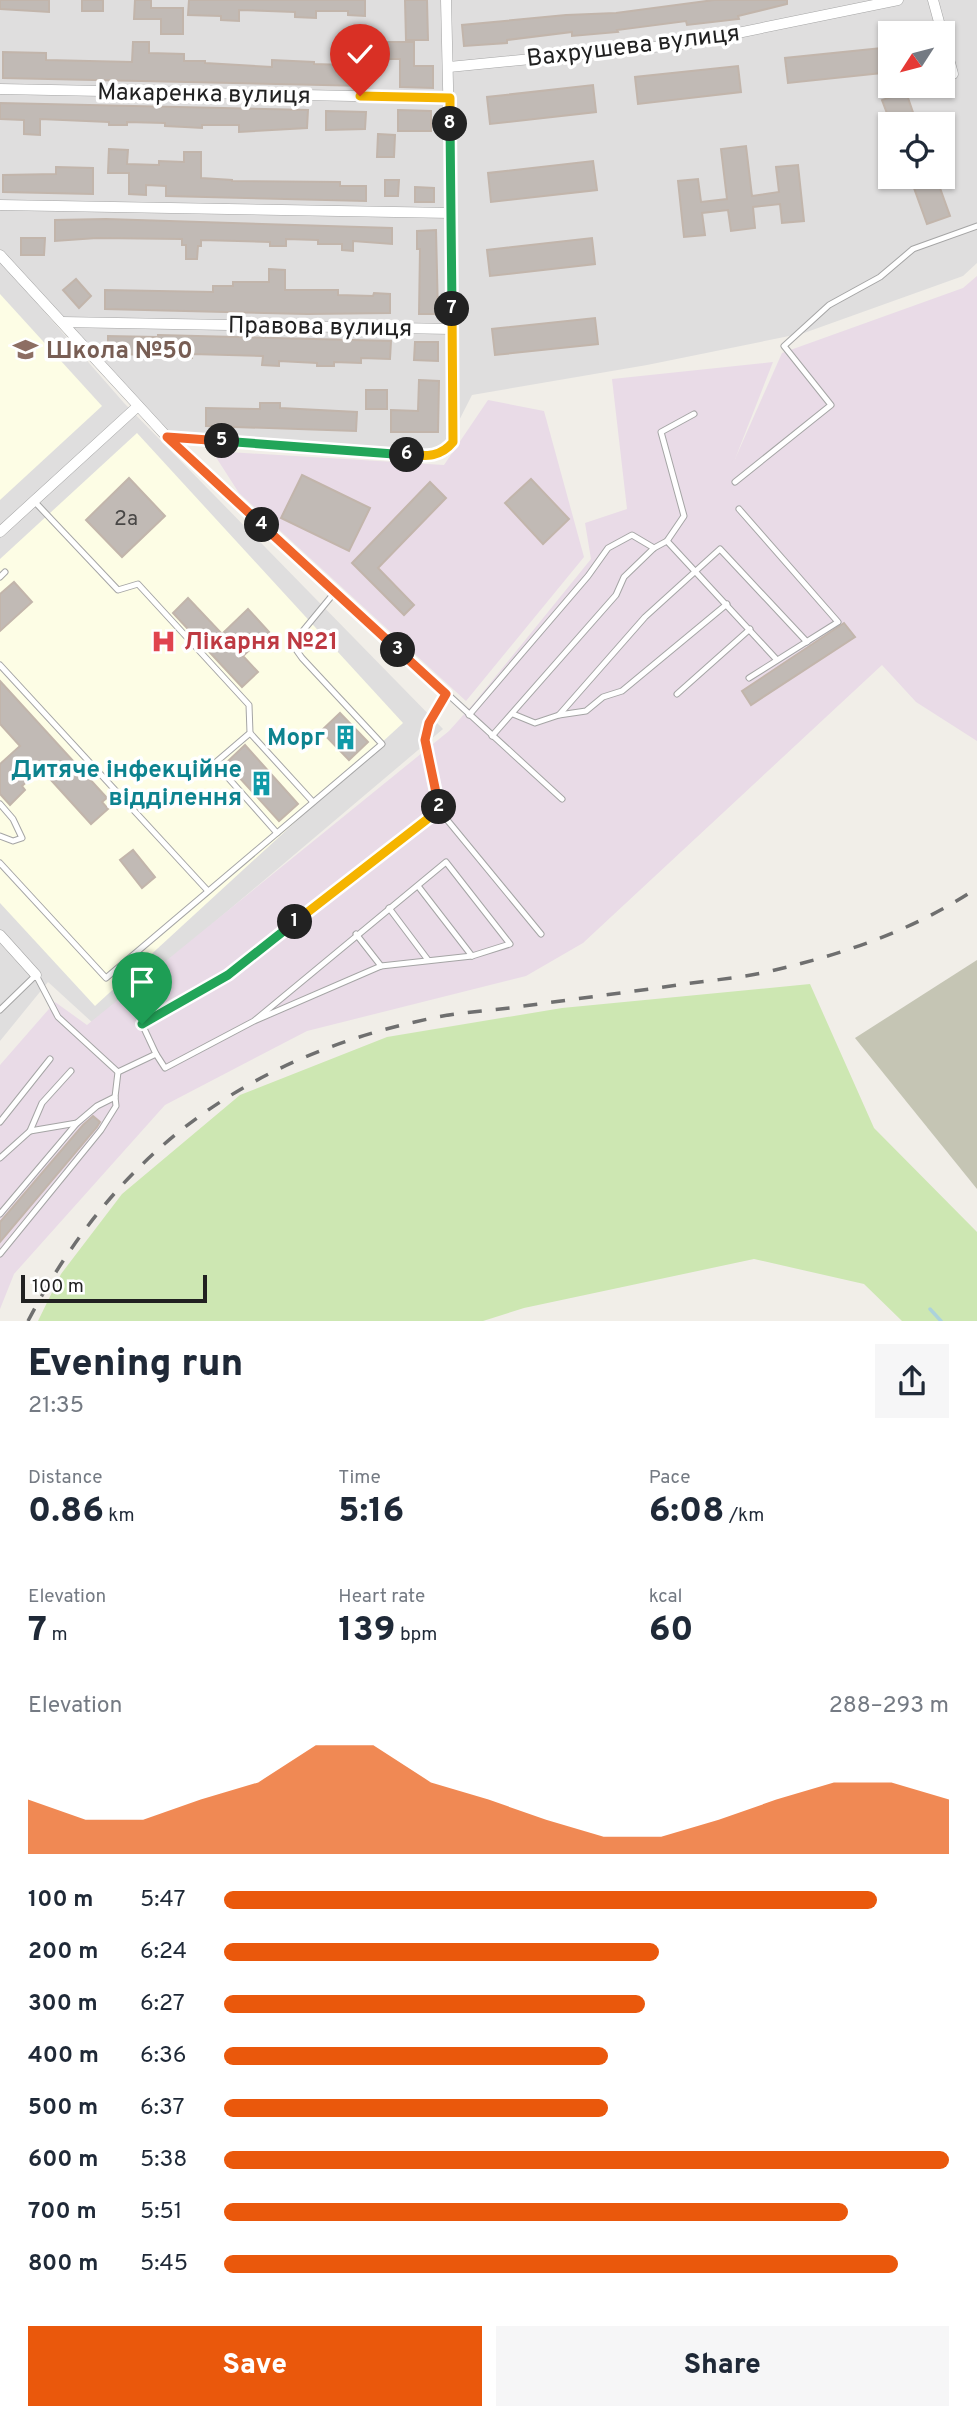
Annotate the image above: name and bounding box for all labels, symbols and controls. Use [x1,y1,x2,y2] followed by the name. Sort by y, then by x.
[525,19,742,75] street label: Вахрушева вулиця
[878,21,956,98] north arrow
[878,21,955,189] map controls
[330,24,390,96] pin
[341,35,379,73] icon: check
[97,78,311,112] street label: Макаренка вулиця
[433,106,468,142] pin: 8
[444,111,455,135] text: 8
[878,112,955,189] button: locate
[434,292,470,326] pin: 7
[446,296,457,320] text: 7
[227,311,412,345] street label: Правова вулиця
[12,336,40,364] school or university icon: Школа №50
[46,337,193,367] place label: Школа №50
[204,424,240,458] pin: 5
[216,428,227,452] text: 5
[390,438,424,472] pin: 6
[401,442,412,466] text: 6
[114,506,138,533] house number: 2а
[244,508,280,542] pin: 4
[255,512,268,536] text: 4
[150,627,178,655] hospital icon: Лікарня №21
[184,628,338,658] place label: Лікарня №21
[380,632,416,668] pin: 3
[392,637,403,661] text: 3
[331,723,359,751] building icon: Морг
[267,724,325,754] place label: Морг
[11,756,242,814] place label: Дитяче інфекційне відділення
[248,769,276,797] building icon: Дитяче інфекційне відділення
[422,790,457,824] pin: 2
[433,794,444,818] text: 2
[278,904,312,940] pin: 1
[291,909,298,933] text: 1
[112,952,172,1024] pin
[123,963,161,1001] icon: arrive
[21,1272,206,1304] scale bar
[32,1275,84,1299] text: 100 m
[28,1341,243,1390] text: Evening run
[875,1344,949,1418] button: share
[28,1392,84,1421] text: 21:35
[28,1466,103,1490] text: Distance
[338,1466,381,1490] text: Time
[649,1466,690,1490] text: Pace
[28,1490,104,1534] text: 0.86
[338,1490,404,1534] text: 5:16
[649,1490,725,1534] text: 6:08
[104,1504,135,1528] text: km
[725,1504,764,1528] text: /km
[28,1585,106,1609] text: Elevation
[338,1585,425,1609] text: Heart rate
[649,1585,682,1609] text: kcal
[28,1609,47,1653] text: 7
[338,1609,396,1653] text: 139
[649,1609,694,1653] text: 60
[47,1623,68,1647] text: m
[396,1623,437,1647] text: bpm
[28,1692,123,1721] text: Elevation
[829,1692,949,1721] text: 288–293 m
[28,1886,93,1915] text: 100 m
[140,1886,186,1915] text: 5:47
[28,1938,98,1967] text: 200 m
[140,1938,187,1967] text: 6:24
[28,1990,98,2019] text: 300 m
[140,1990,185,2019] text: 6:27
[28,2042,99,2071] text: 400 m
[140,2042,186,2071] text: 6:36
[28,2094,98,2123] text: 500 m
[140,2094,185,2123] text: 6:37
[28,2146,98,2175] text: 600 m
[140,2146,187,2175] text: 5:38
[28,2198,97,2227] text: 700 m
[140,2198,182,2227] text: 5:51
[28,2250,98,2279] text: 800 m
[140,2250,188,2279] text: 5:45
[28,2326,482,2406] button: Save
[496,2326,949,2406] button: Share

